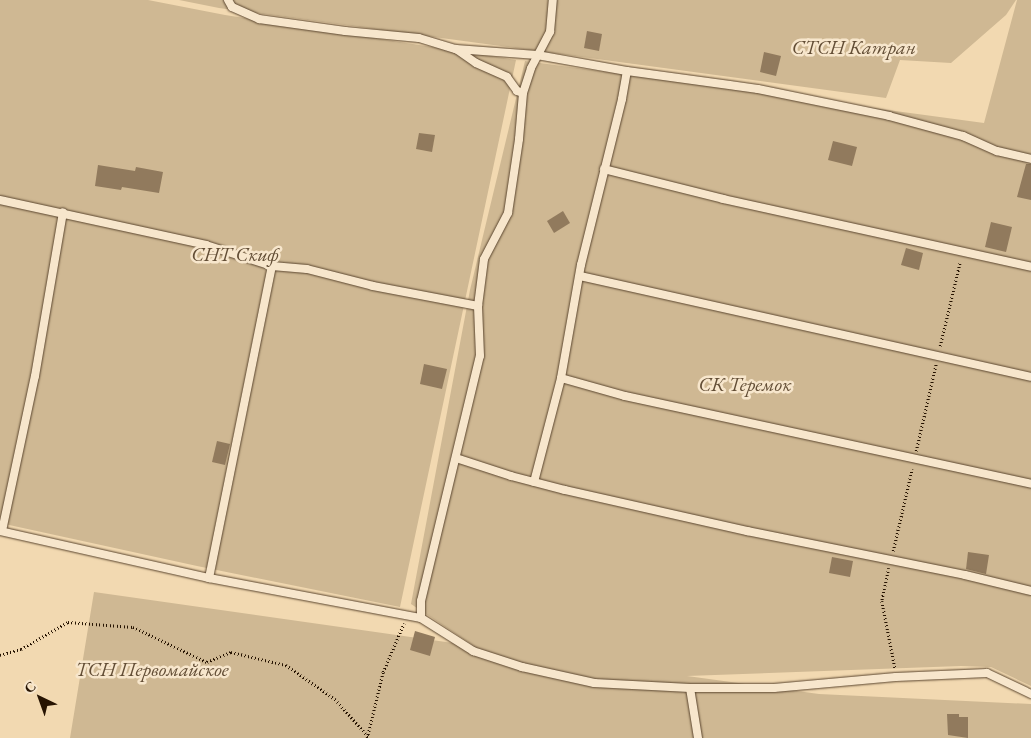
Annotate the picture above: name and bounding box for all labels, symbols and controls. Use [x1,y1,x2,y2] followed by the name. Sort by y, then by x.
[792,35,916,59] park label: СТСН Катран
[191,242,279,266] park label: СНТ Скиф
[698,372,792,396] park label: СК Теремок
[75,657,229,681] park label: ТСН Первомайское
[15,673,65,723] north arrow
[20,677,40,697] text: С

